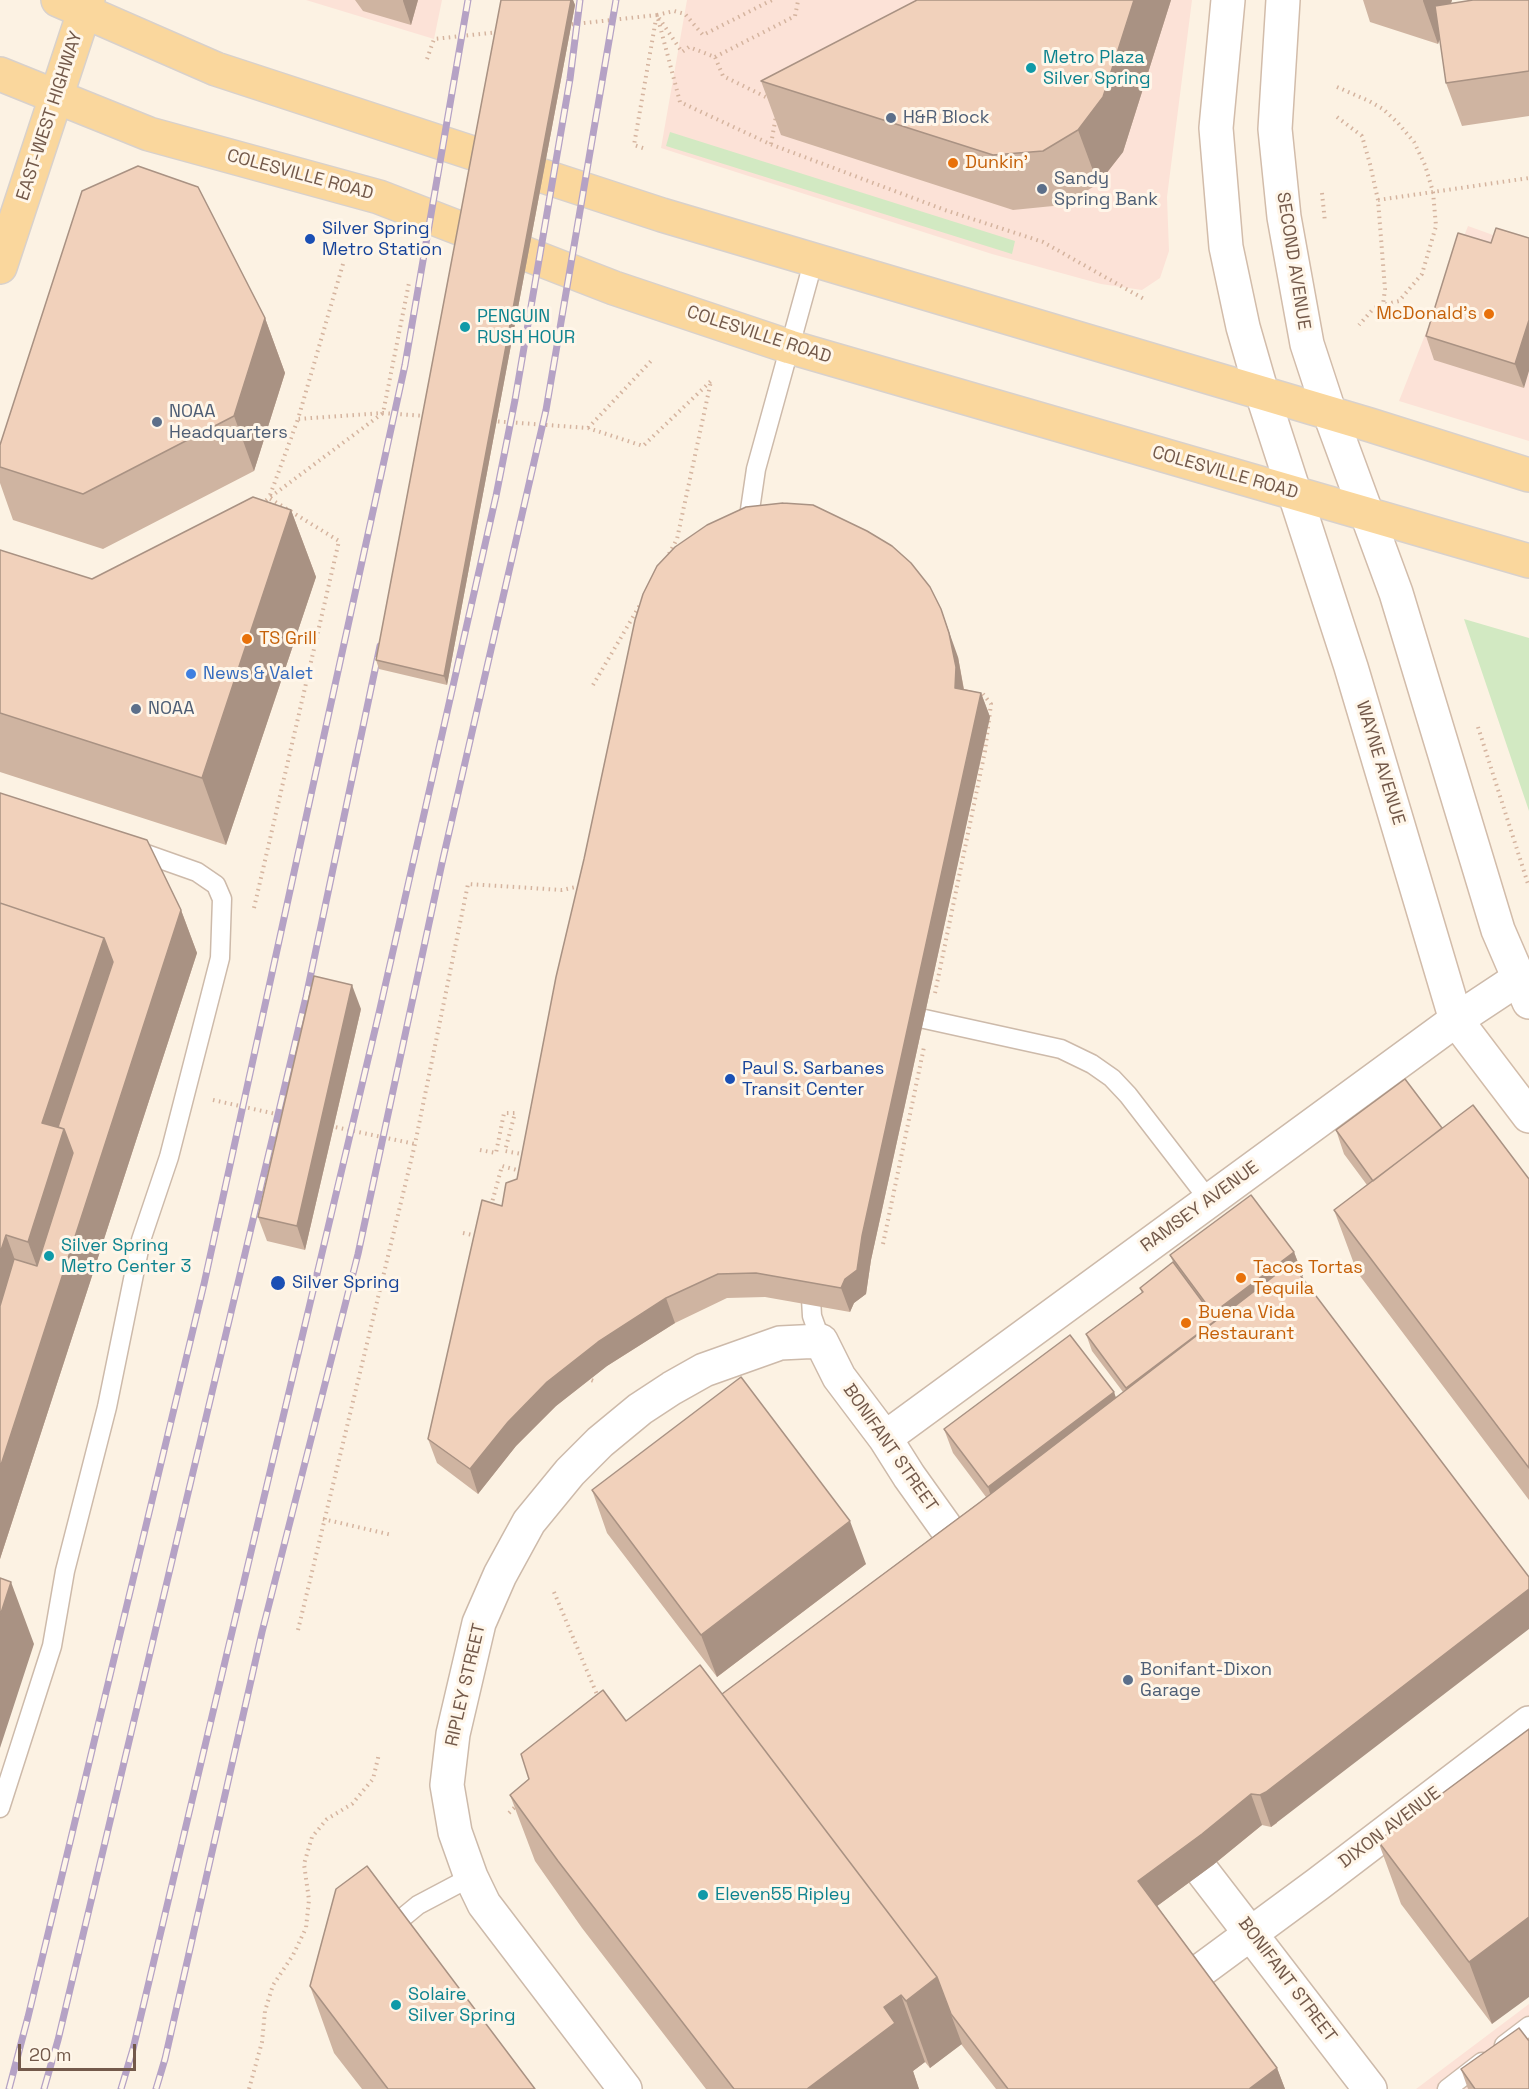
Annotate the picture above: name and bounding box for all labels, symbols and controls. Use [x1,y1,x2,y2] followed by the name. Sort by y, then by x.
[12,29,88,203] street label: EAST-WEST HIGHWAY
[1043,47,1151,90] place label: Metro Plaza Silver Spring
[1024,61,1038,75] marker: Metro Plaza Silver Spring
[903,107,990,129] place label: H&R Block
[884,111,898,125] marker: H&R Block
[224,145,376,205] street label: COLESVILLE ROAD
[965,152,1028,174] place label: Dunkin'
[946,156,960,170] marker: Dunkin'
[1054,168,1158,210] place label: Sandy Spring Bank
[1035,182,1049,196] marker: Sandy Spring Bank
[1271,191,1315,331] street label: SECOND AVENUE
[322,218,442,260] place label: Silver Spring Metro Station
[303,232,317,246] marker: Silver Spring Metro Station
[684,301,834,369] street label: COLESVILLE ROAD
[1376,303,1477,325] place label: McDonald's
[477,306,575,348] place label: PENGUIN RUSH HOUR
[1482,307,1496,321] marker: McDonald's
[458,320,472,334] marker: PENGUIN RUSH HOUR
[169,401,288,444] place label: NOAA Headquarters
[150,415,164,429] marker: NOAA Headquarters
[1150,442,1300,504] street label: COLESVILLE ROAD
[259,628,317,650] place label: TS Grill
[240,632,254,646] marker: TS Grill
[203,663,313,685] place label: News & Valet
[184,667,198,681] marker: News & Valet
[148,698,195,720] place label: NOAA
[1351,698,1409,828] street label: WAYNE AVENUE
[129,702,143,716] marker: NOAA
[742,1058,884,1100] place label: Paul S. Sarbanes Transit Center
[723,1072,737,1086] marker: Paul S. Sarbanes Transit Center
[1137,1157,1263,1257] street label: RAMSEY AVENUE
[61,1235,191,1278] place label: Silver Spring Metro Center 3
[42,1249,56,1263] marker: Silver Spring Metro Center 3
[1253,1257,1363,1300] place label: Tacos Tortas Tequila
[1234,1271,1248,1285] marker: Tacos Tortas Tequila
[292,1272,400,1294] place label: Silver Spring
[269,1274,287,1292] marker: Silver Spring
[1198,1302,1295,1344] place label: Buena Vida Restaurant
[1179,1316,1193,1330] marker: Buena Vida Restaurant
[838,1380,942,1516] street label: BONIFANT STREET
[441,1621,491,1749] street label: RIPLEY STREET
[1140,1659,1272,1702] place label: Bonifant-Dixon Garage
[1121,1673,1135,1687] marker: Bonifant-Dixon Garage
[1335,1783,1445,1873] street label: DIXON AVENUE
[715,1884,850,1906] place label: Eleven55 Ripley
[696,1888,710,1902] marker: Eleven55 Ripley
[1233,1913,1341,2047] street label: BONIFANT STREET
[408,1984,516,2026] place label: Solaire Silver Spring
[389,1998,403,2012] marker: Solaire Silver Spring
[21,2032,140,2070] scale bar
[29,2043,72,2066] text: 20 m

